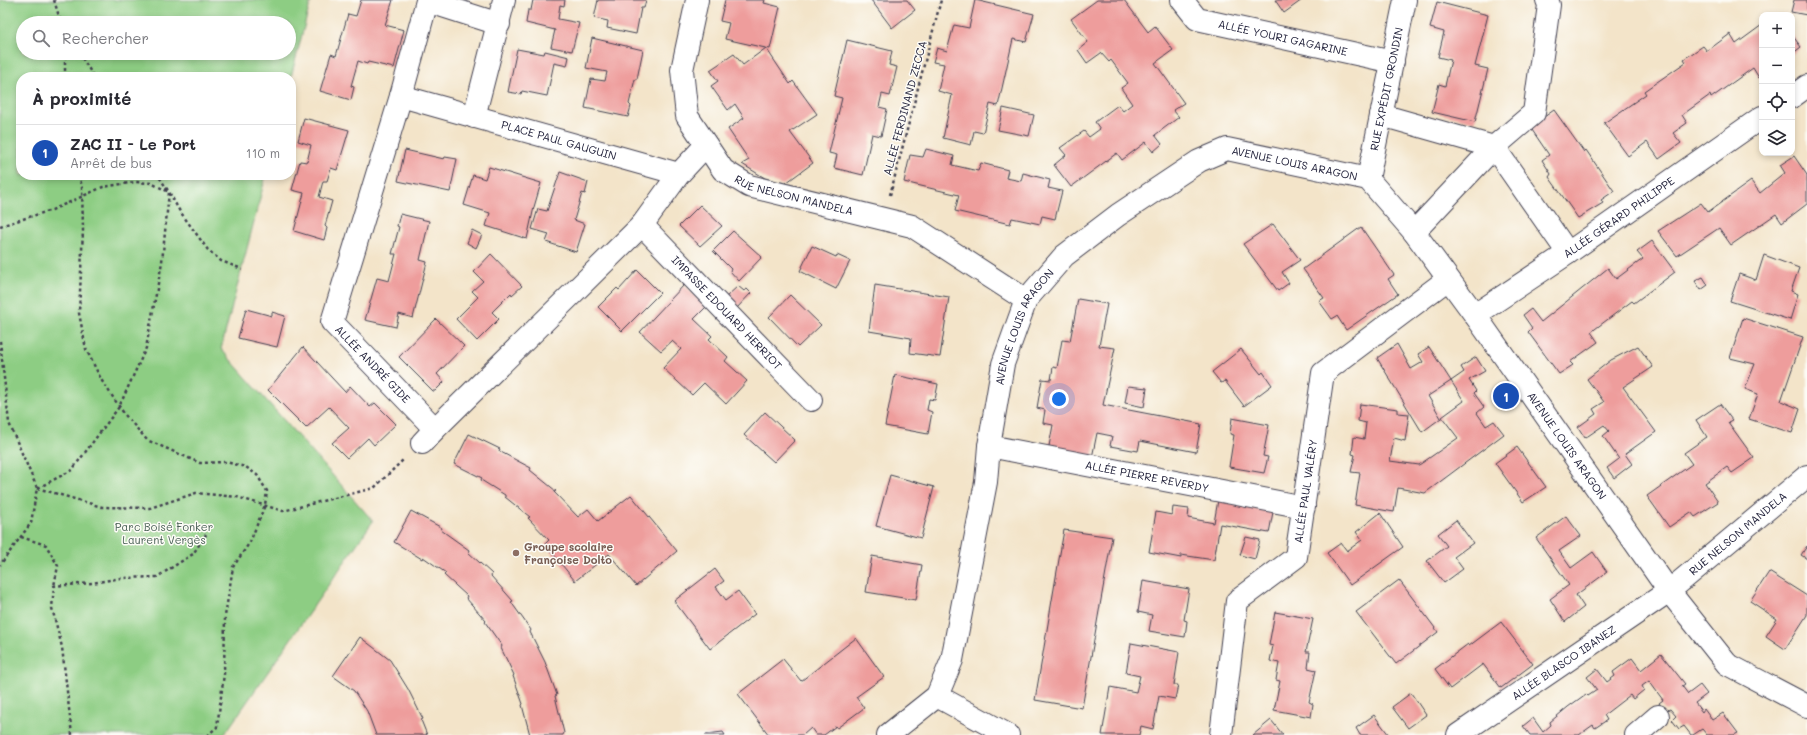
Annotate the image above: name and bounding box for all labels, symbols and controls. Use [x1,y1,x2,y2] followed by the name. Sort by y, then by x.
[1759,12,1795,156] map controls
[1759,12,1795,48] button: +
[16,16,296,60] search box
[1217,16,1349,59] street label: ALLÉE YOURI GAGARINE
[1366,26,1406,152] street label: RUE EXPÉDIT GRONDIN
[30,27,52,49] icon: search
[62,28,149,48] text: Rechercher
[879,39,930,177] street label: ALLÉE FERDINAND ZECCA
[1759,48,1795,84] button: −
[1759,84,1795,120] button: locate
[32,87,131,109] text: À proximité
[500,117,618,163] street label: PLACE PAUL GAUGUIN
[1759,120,1795,156] button: layers
[70,134,196,154] text: ZAC II - Le Port
[1230,142,1359,184] street label: AVENUE LOUIS ARAGON
[42,144,48,161] text: 1
[246,144,280,161] text: 110 m
[70,154,152,171] text: Arrêt de bus
[732,171,855,218] street label: RUE NELSON MANDELA
[1560,173,1677,261] street label: ALLÉE GÉRARD PHILIPPE
[669,252,786,373] street label: IMPASSE EDOUARD HERRIOT
[992,265,1057,386] street label: AVENUE LOUIS ARAGON
[332,322,414,406] street label: ALLÉE ANDRÉ GIDE
[1493,381,1519,411] pin: 1
[1049,389,1069,409] your location
[1524,389,1610,502] street label: AVENUE LOUIS ARAGON
[1290,438,1320,544] street label: ALLÉE PAUL VALÉRY
[1084,457,1210,495] street label: ALLÉE PIERRE REVERDY
[1685,488,1789,578] street label: RUE NELSON MANDELA
[115,519,213,547] park label: Parc Boisé Fonker Laurent Vergès
[524,539,614,567] place label: Groupe scolaire Françoise Dolto
[511,548,521,558] marker: Groupe scolaire Françoise Dolto
[1508,621,1619,703] street label: ALLÉE BLASCO IBANEZ

